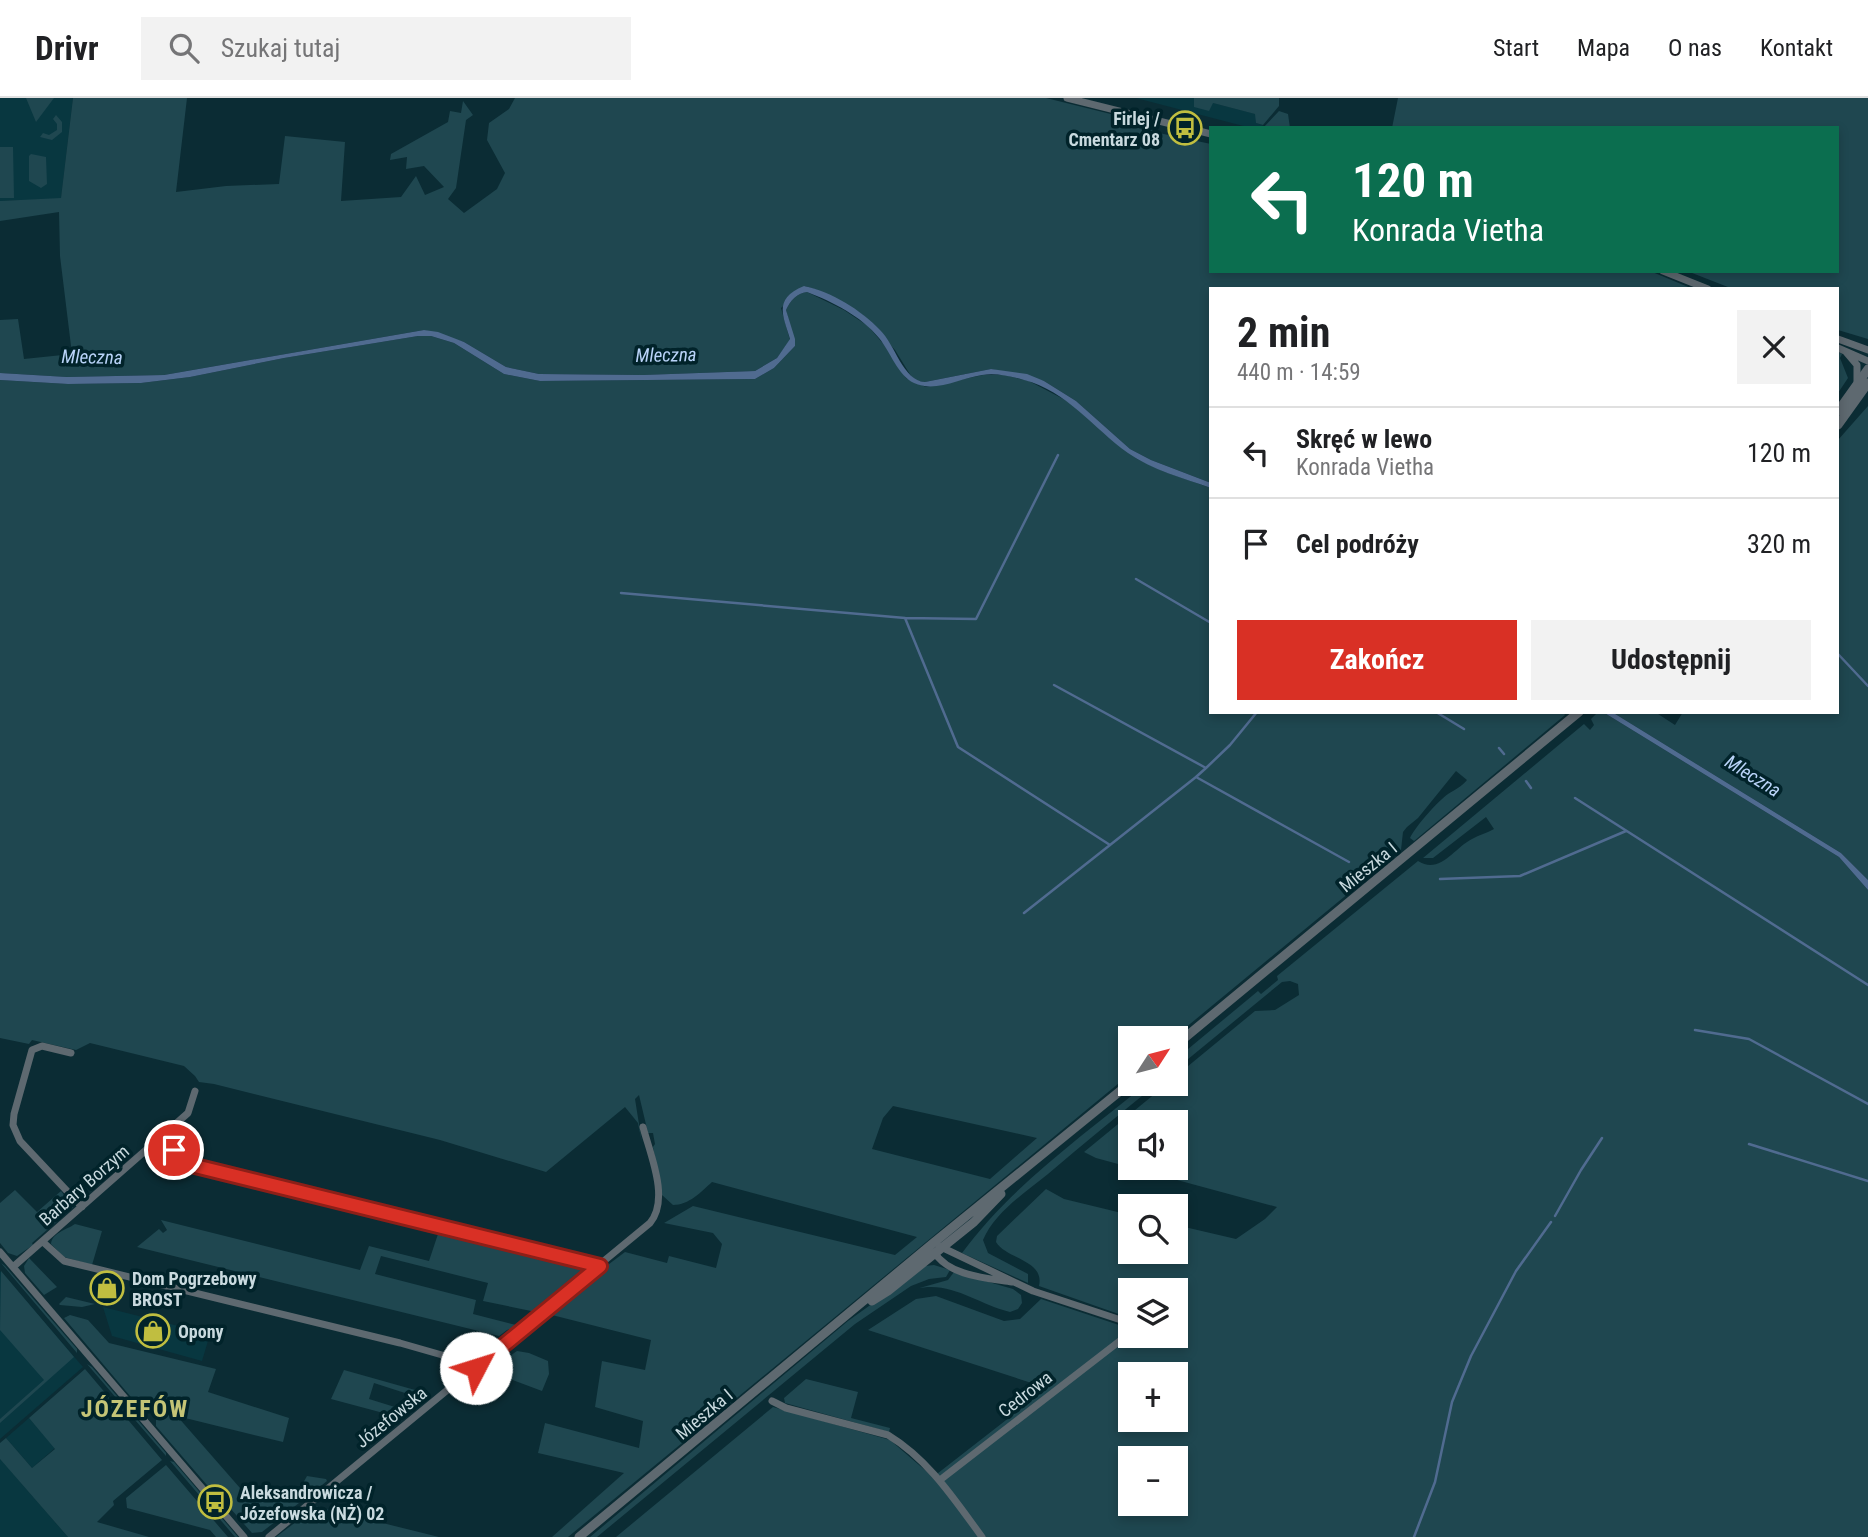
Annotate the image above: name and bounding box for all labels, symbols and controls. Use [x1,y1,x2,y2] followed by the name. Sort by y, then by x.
[141,17,631,80] search box
[35,29,99,68] text: Drivr
[165,29,203,67] icon: search
[221,33,340,63] text: Szukaj tutaj
[1493,34,1539,62] text: Start
[1577,34,1630,62] text: Mapa
[1668,34,1722,62] text: O nas
[1760,34,1833,62] text: Kontakt
[1068,108,1160,150] place label: Firlej / Cmentarz 08
[1166,109,1204,147] bus stop icon: Firlej / Cmentarz 08
[1352,152,1474,209] text: 120 m
[1237,154,1328,245] icon: left
[1352,211,1544,249] text: Konrada Vietha
[1237,308,1330,357] text: 2 min
[1737,310,1811,384] button: close
[635,343,697,367] water label: Mleczna
[61,345,123,369] water label: Mleczna
[1237,359,1361,386] text: 440 m · 14:59
[1296,424,1432,454] text: Skręć w lewo
[1237,434,1275,472] icon: left
[1747,438,1811,468] text: 120 m
[1296,454,1434,481] text: Konrada Vietha
[1237,525,1275,563] icon: arrive
[1296,529,1419,559] text: Cel podróży
[1747,529,1811,559] text: 320 m
[1237,620,1517,700] button: Zakończ
[1531,620,1811,700] button: Udostępnij
[1721,750,1785,802] water label: Mleczna
[1335,838,1401,896] street label: Mieszka I
[1118,1026,1188,1096] north arrow
[1118,1026,1188,1516] map controls
[1118,1110,1188,1180] button: sound
[144,1120,204,1180] pin
[155,1131,193,1169] icon: arrive
[35,1140,133,1230] street label: Barbary Borzym
[1118,1194,1188,1264] button: search
[132,1268,257,1310] place label: Dom Pogrzebowy BROST
[88,1269,126,1307] shop icon: Dom Pogrzebowy BROST
[1118,1278,1188,1348] button: layers
[134,1312,172,1350] shop icon: Opony
[178,1321,224,1342] place label: Opony
[439,1331,513,1405] position arrow
[1118,1362,1188,1432] button: +
[994,1367,1056,1421] street label: Cedrowa
[351,1382,431,1452] street label: Józefowska
[671,1384,737,1444] street label: Mieszka I
[81,1395,189,1423] district label: JÓZEFÓW
[1118,1446,1188,1516] button: −
[240,1482,384,1525] place label: Aleksandrowicza / Józefowska (NŻ) 02
[196,1483,234,1521] bus stop icon: Aleksandrowicza / Józefowska (NŻ) 02

